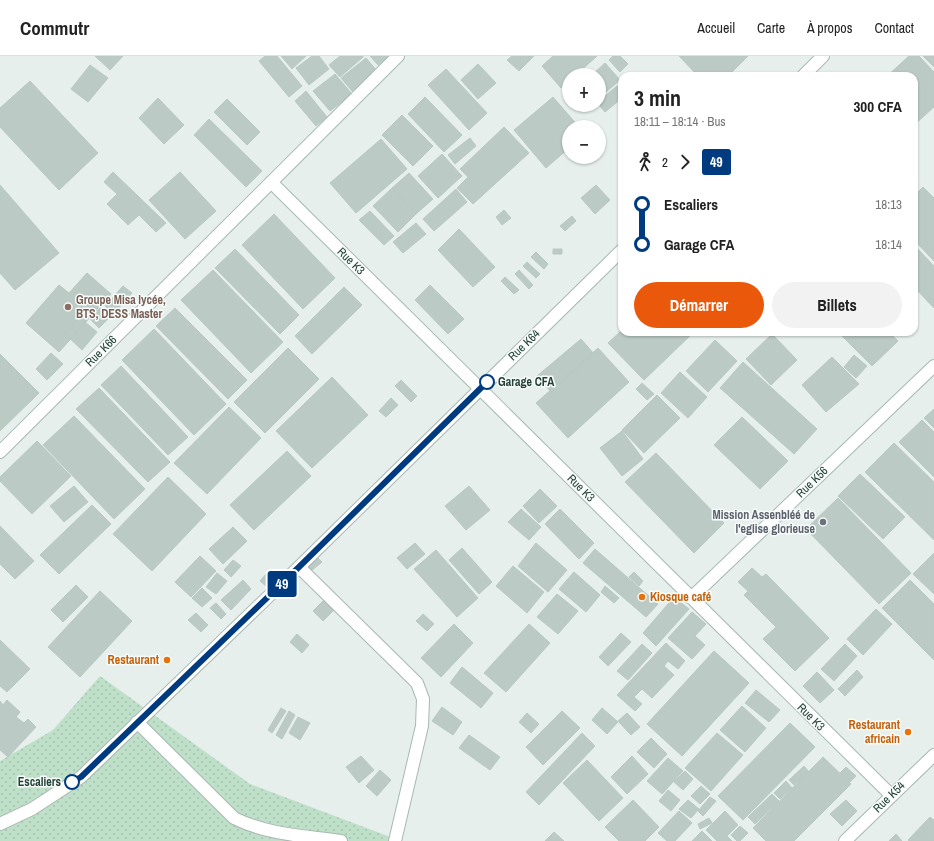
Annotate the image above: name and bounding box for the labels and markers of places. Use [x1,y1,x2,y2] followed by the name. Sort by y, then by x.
[76,292,166,322] place label: Groupe Misa lycée, BTS, DESS Master
[63,302,73,312] marker: Groupe Misa lycée, BTS, DESS Master
[479,374,495,390] marker: Garage CFA
[498,374,555,390] place label: Garage CFA
[713,507,816,537] place label: Mission Assenbléé de l'eglise glorieuse
[818,517,828,527] marker: Mission Assenbléé de l'eglise glorieuse
[650,589,712,605] place label: Kiosque café
[637,592,647,602] marker: Kiosque café
[108,652,160,668] place label: Restaurant
[162,655,172,665] marker: Restaurant
[849,717,901,747] place label: Restaurant africain
[903,727,913,737] marker: Restaurant africain
[18,774,62,790] place label: Escaliers
[64,774,80,790] marker: Escaliers

